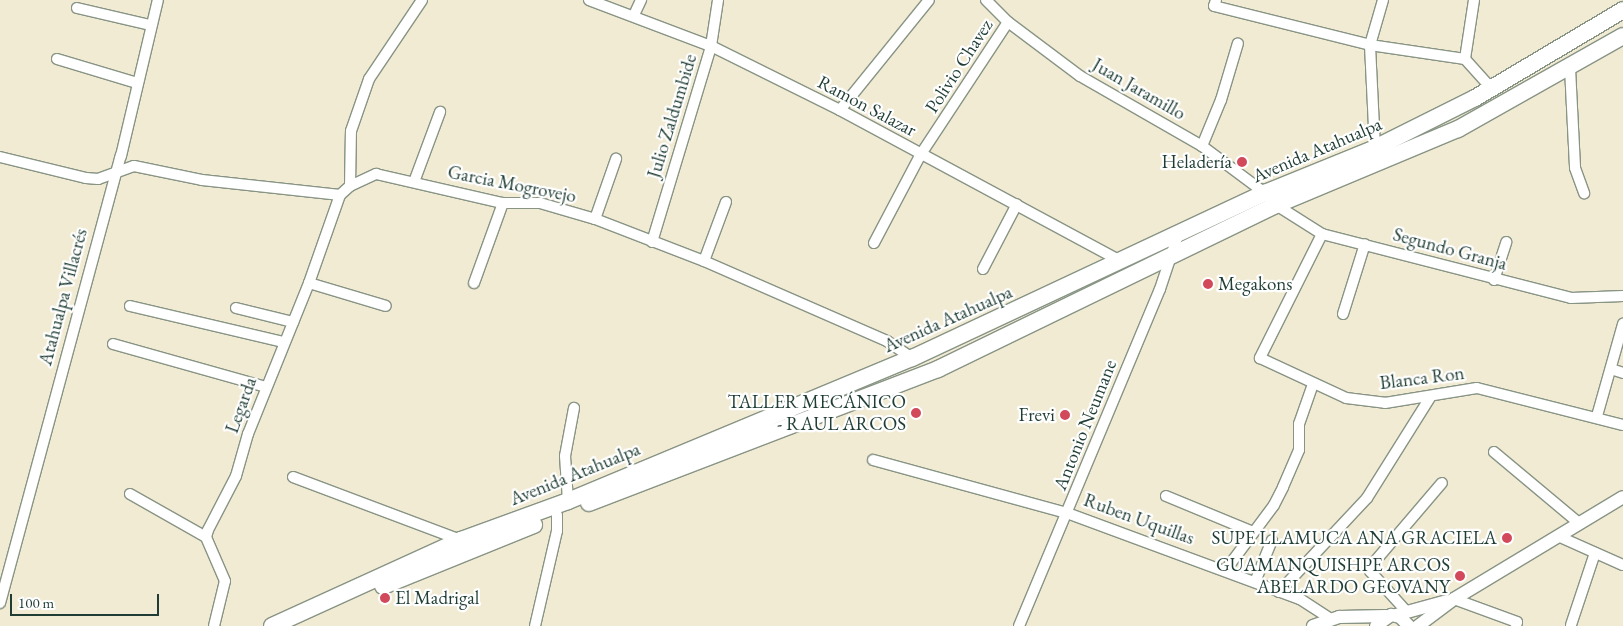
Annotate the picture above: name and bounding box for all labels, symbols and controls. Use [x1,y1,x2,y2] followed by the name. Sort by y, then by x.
[920,15,998,117] street label: Polivio Chavez
[642,51,702,181] street label: Julio Zaldumbide
[1088,53,1190,125] street label: Juan Jaramillo
[814,70,920,142] street label: Ramon Salazar
[1249,112,1385,188] street label: Avenida Atahualpa
[1161,151,1232,173] place label: Heladería
[1236,156,1248,168] marker: Heladería
[446,160,578,208] street label: Garcia Mogrovejo
[1391,223,1509,275] street label: Segundo Granja
[34,226,92,368] street label: Atahualpa Villacrés
[1218,273,1292,295] place label: Megakons
[1202,278,1214,290] marker: Megakons
[880,280,1016,358] street label: Avenida Atahualpa
[1048,356,1122,494] street label: Antonio Neumane
[1378,361,1466,395] street label: Blanca Ron
[220,374,262,436] street label: Legarda
[728,391,906,435] place label: TALLER MECÁNICO - RAUL ARCOS
[1019,404,1055,426] place label: Frevi
[910,407,922,419] marker: TALLER MECÁNICO - RAUL ARCOS
[1059,409,1071,421] marker: Frevi
[507,437,643,511] street label: Avenida Atahualpa
[1081,488,1197,550] street label: Ruben Uquillas
[1211,527,1497,549] place label: SUPE LLAMUCA ANA GRACIELA
[1501,532,1513,544] marker: SUPE LLAMUCA ANA GRACIELA
[1216,554,1450,598] place label: GUAMANQUISHPE ARCOS ABELARDO GEOVANY
[1454,570,1466,582] marker: GUAMANQUISHPE ARCOS ABELARDO GEOVANY
[12,584,161,616] scale bar
[395,587,479,609] place label: El Madrigal
[379,592,391,604] marker: El Madrigal
[18,593,54,612] text: 100 m

